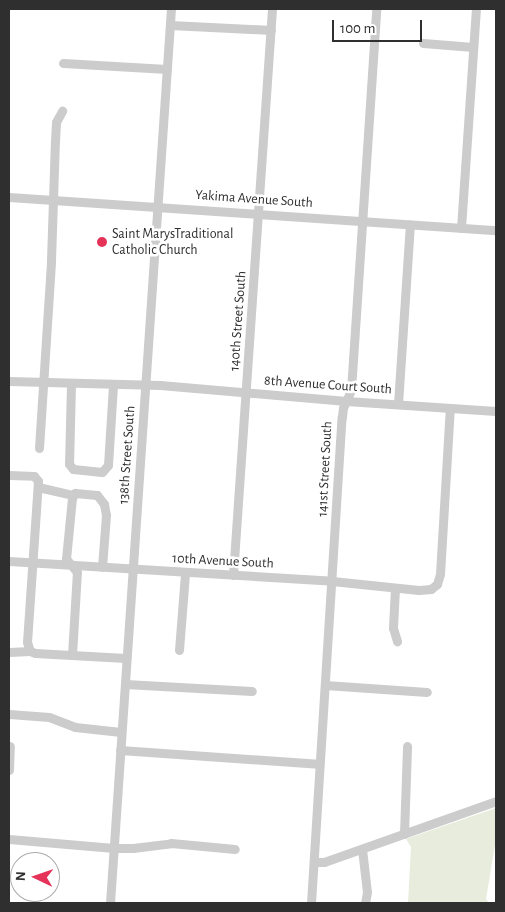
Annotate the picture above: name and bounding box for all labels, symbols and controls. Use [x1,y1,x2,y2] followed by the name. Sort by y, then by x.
[335,10,425,42] scale bar
[340,21,375,36] text: 100 m
[195,187,313,211] street label: Yakima Avenue South
[112,226,234,258] place label: Saint MarysTraditional Catholic Church
[96,236,108,248] marker: Saint MarysTraditional Catholic Church
[226,270,250,372] street label: 140th Street South
[264,372,392,398] street label: 8th Avenue Court South
[115,405,139,505] street label: 138th Street South
[314,421,336,517] street label: 141st Street South
[172,550,274,572] street label: 10th Avenue South
[10,852,60,902] north arrow
[14,871,28,882] text: N

